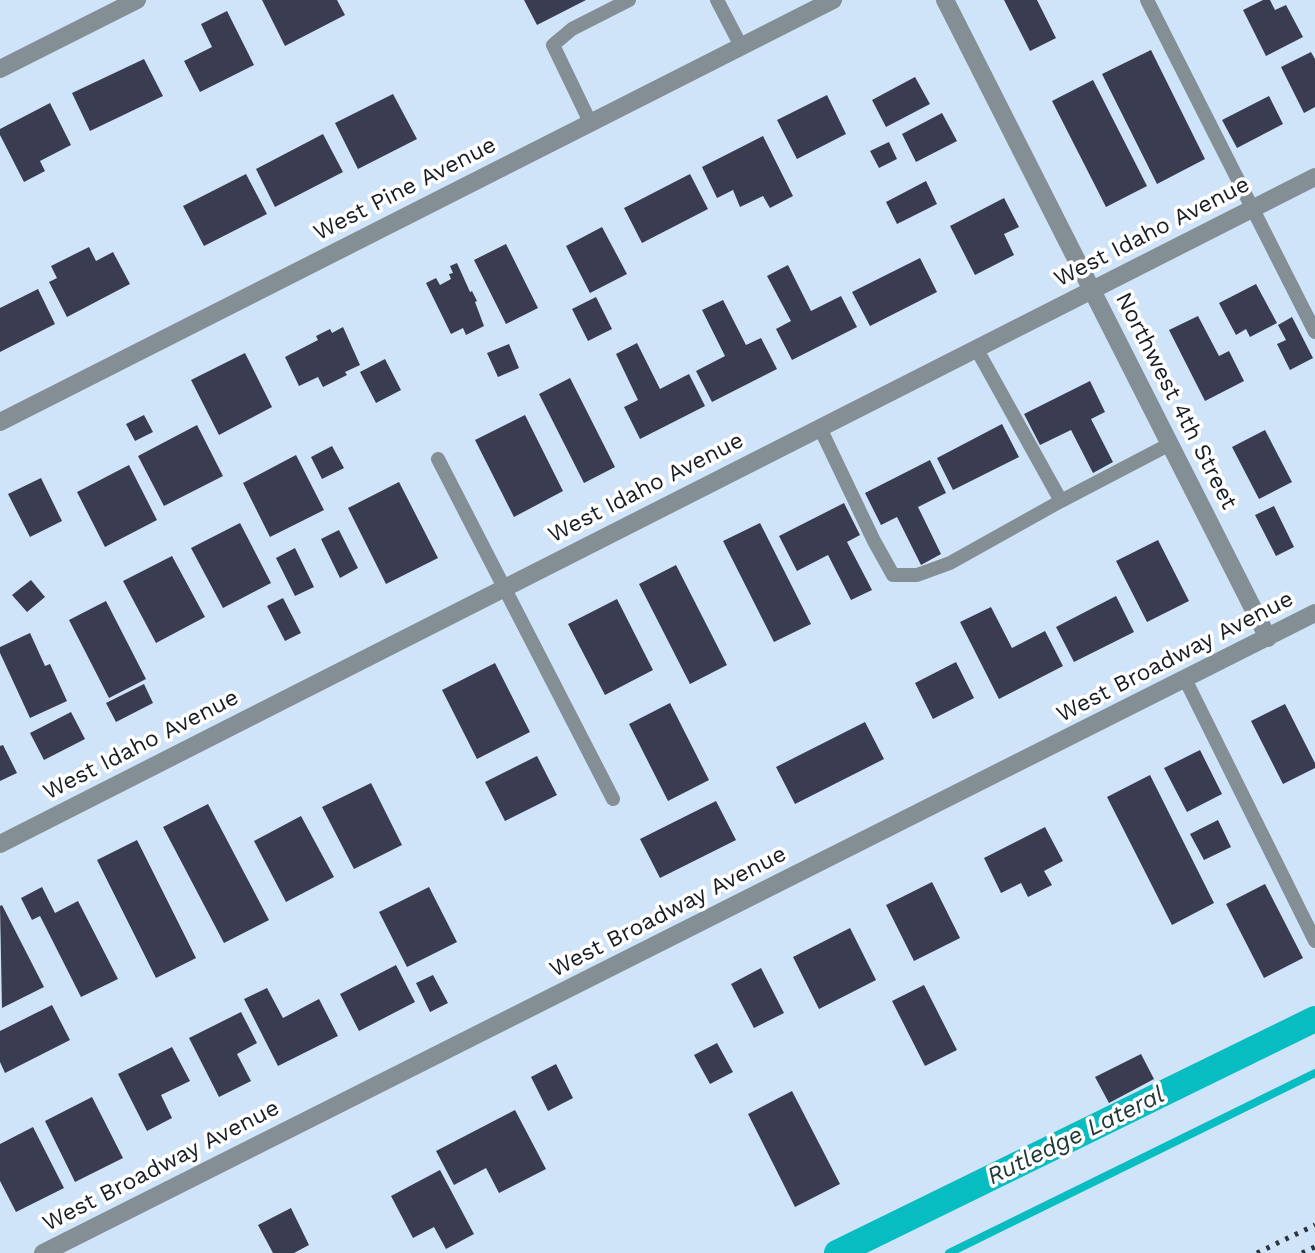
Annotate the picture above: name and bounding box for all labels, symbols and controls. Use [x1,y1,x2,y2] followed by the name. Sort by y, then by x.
[309,131,501,247] street label: West Pine Avenue
[1050,171,1254,293] street label: West Idaho Avenue
[1109,288,1243,514] street label: Northwest 4th Street
[544,427,748,549] street label: West Idaho Avenue
[1052,585,1298,729] street label: West Broadway Avenue
[39,684,243,806] street label: West Idaho Avenue
[545,840,791,984] street label: West Broadway Avenue
[983,1081,1169,1191] water label: Rutledge Lateral
[38,1094,284,1238] street label: West Broadway Avenue

